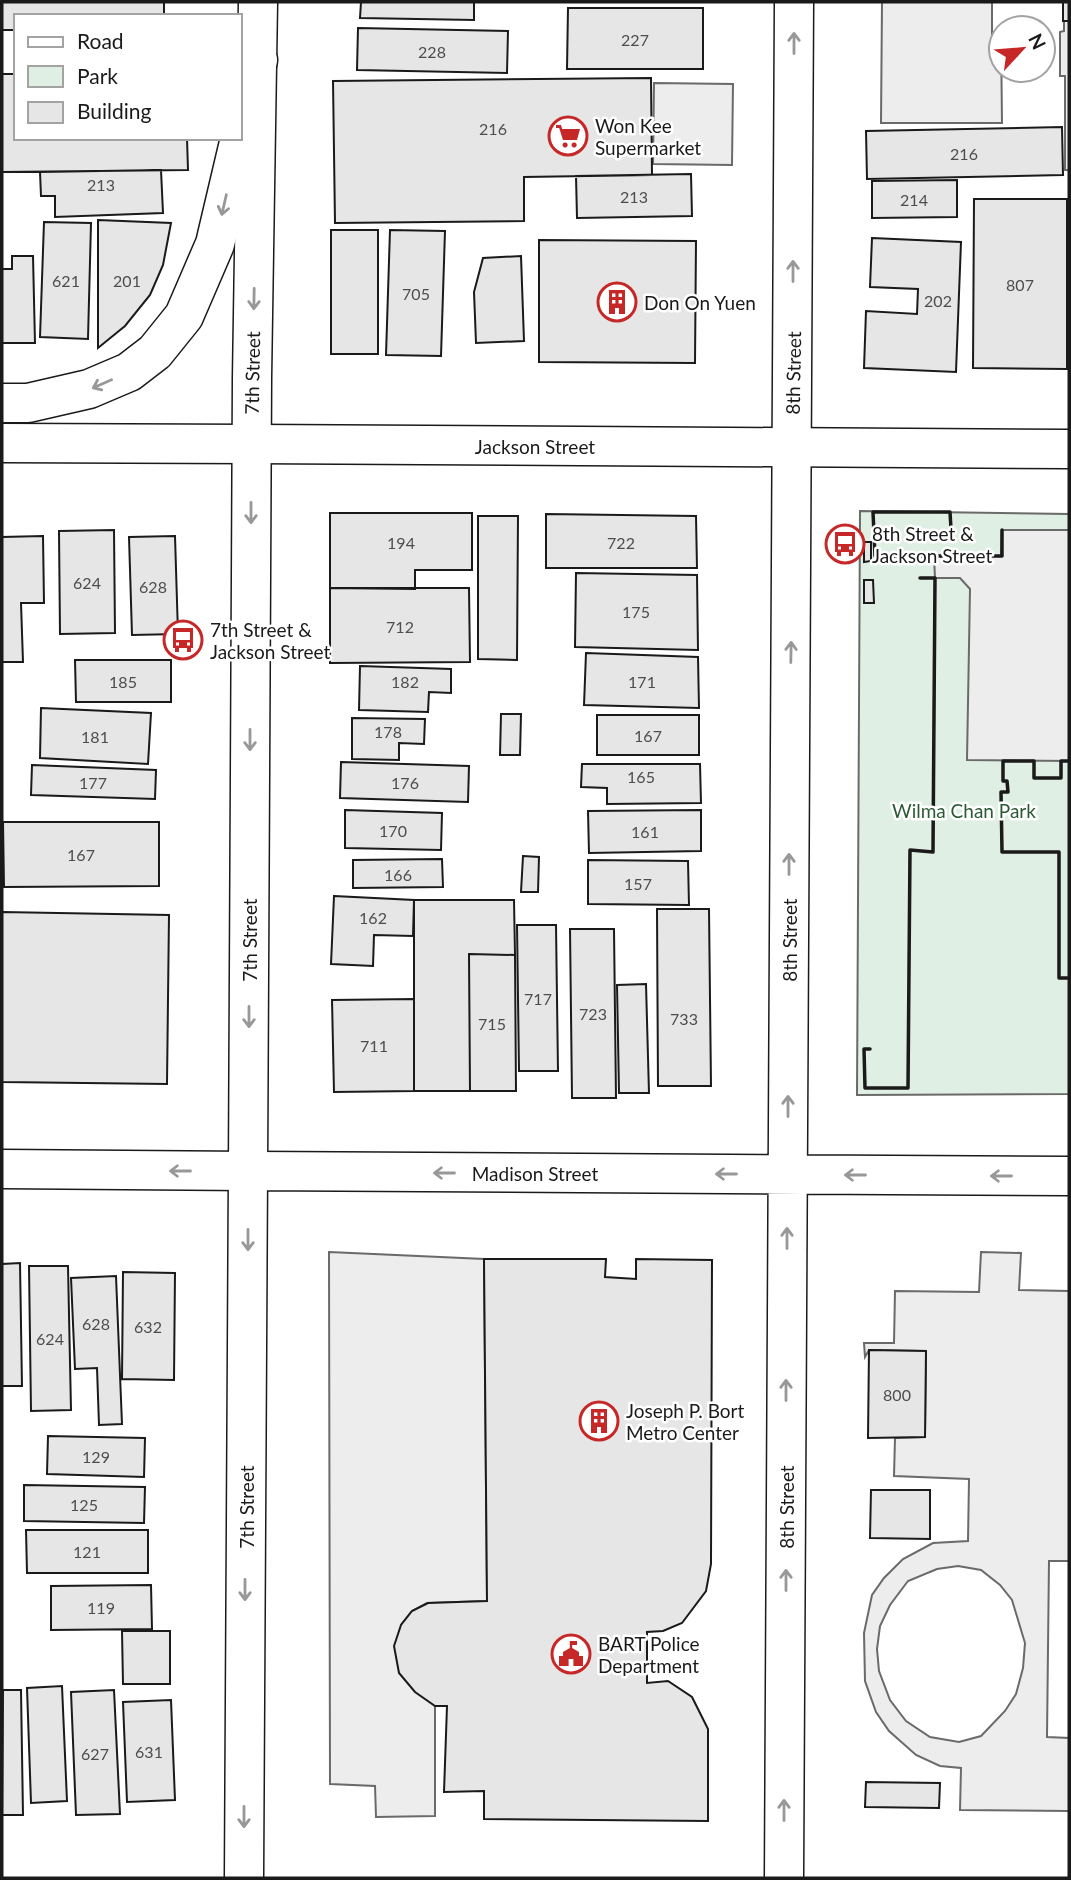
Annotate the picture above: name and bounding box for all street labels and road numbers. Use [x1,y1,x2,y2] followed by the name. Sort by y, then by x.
[240,331,264,415] street label: 7th Street
[781,331,805,415] street label: 8th Street
[475,435,595,458] street label: Jackson Street
[238,898,261,982] street label: 7th Street
[778,898,801,982] street label: 8th Street
[472,1162,598,1185] street label: Madison Street
[235,1465,258,1549] street label: 7th Street
[775,1465,798,1549] street label: 8th Street

